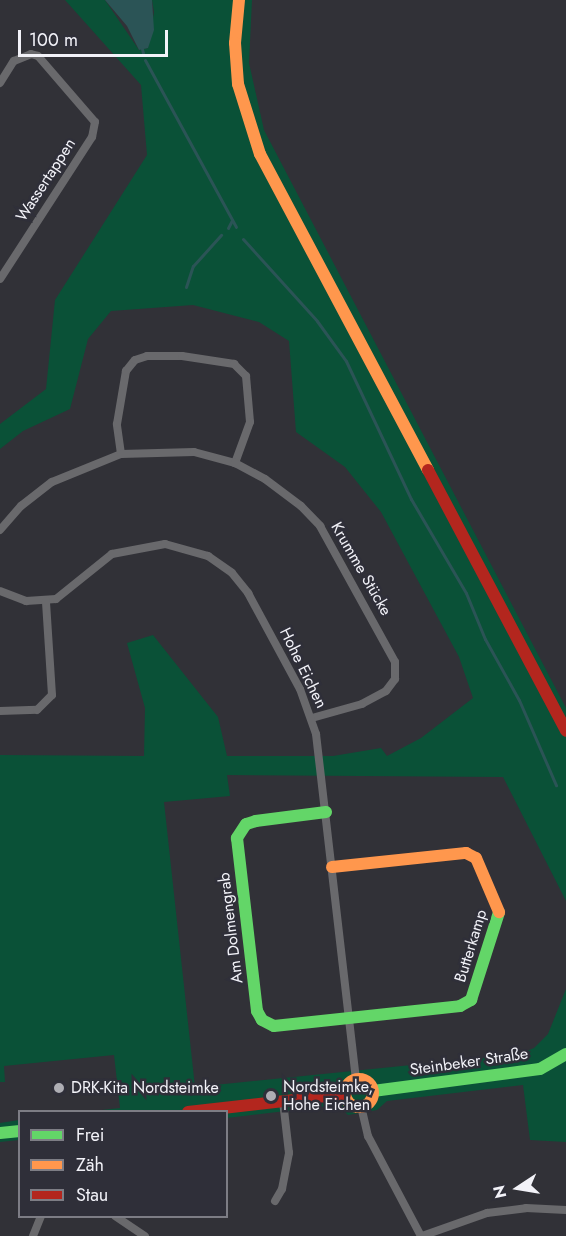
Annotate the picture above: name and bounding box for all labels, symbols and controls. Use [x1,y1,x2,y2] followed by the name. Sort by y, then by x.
[21,18,171,56] scale bar
[29,27,78,53] text: 100 m
[12,135,80,225] street label: Wassertappen
[327,519,395,619] street label: Krumme Stücke
[275,625,331,711] street label: Hohe Eichen
[215,871,247,985] street label: Am Dolmengrab
[451,907,491,985] street label: Butterkamp
[409,1044,529,1080] street label: Steinbeker Straße
[283,1077,373,1115] place label: Nordsteimke, Hohe Eichen
[71,1078,219,1098] place label: DRK-Kita Nordsteimke
[52,1081,66,1095] marker: DRK-Kita Nordsteimke
[264,1089,278,1103] marker: Nordsteimke, Hohe Eichen
[18,1110,228,1218] legend
[76,1122,105,1148] text: Frei
[76,1152,104,1178] text: Zäh
[488,1158,548,1218] north arrow
[76,1182,108,1208] text: Stau
[487,1183,512,1200] text: N

